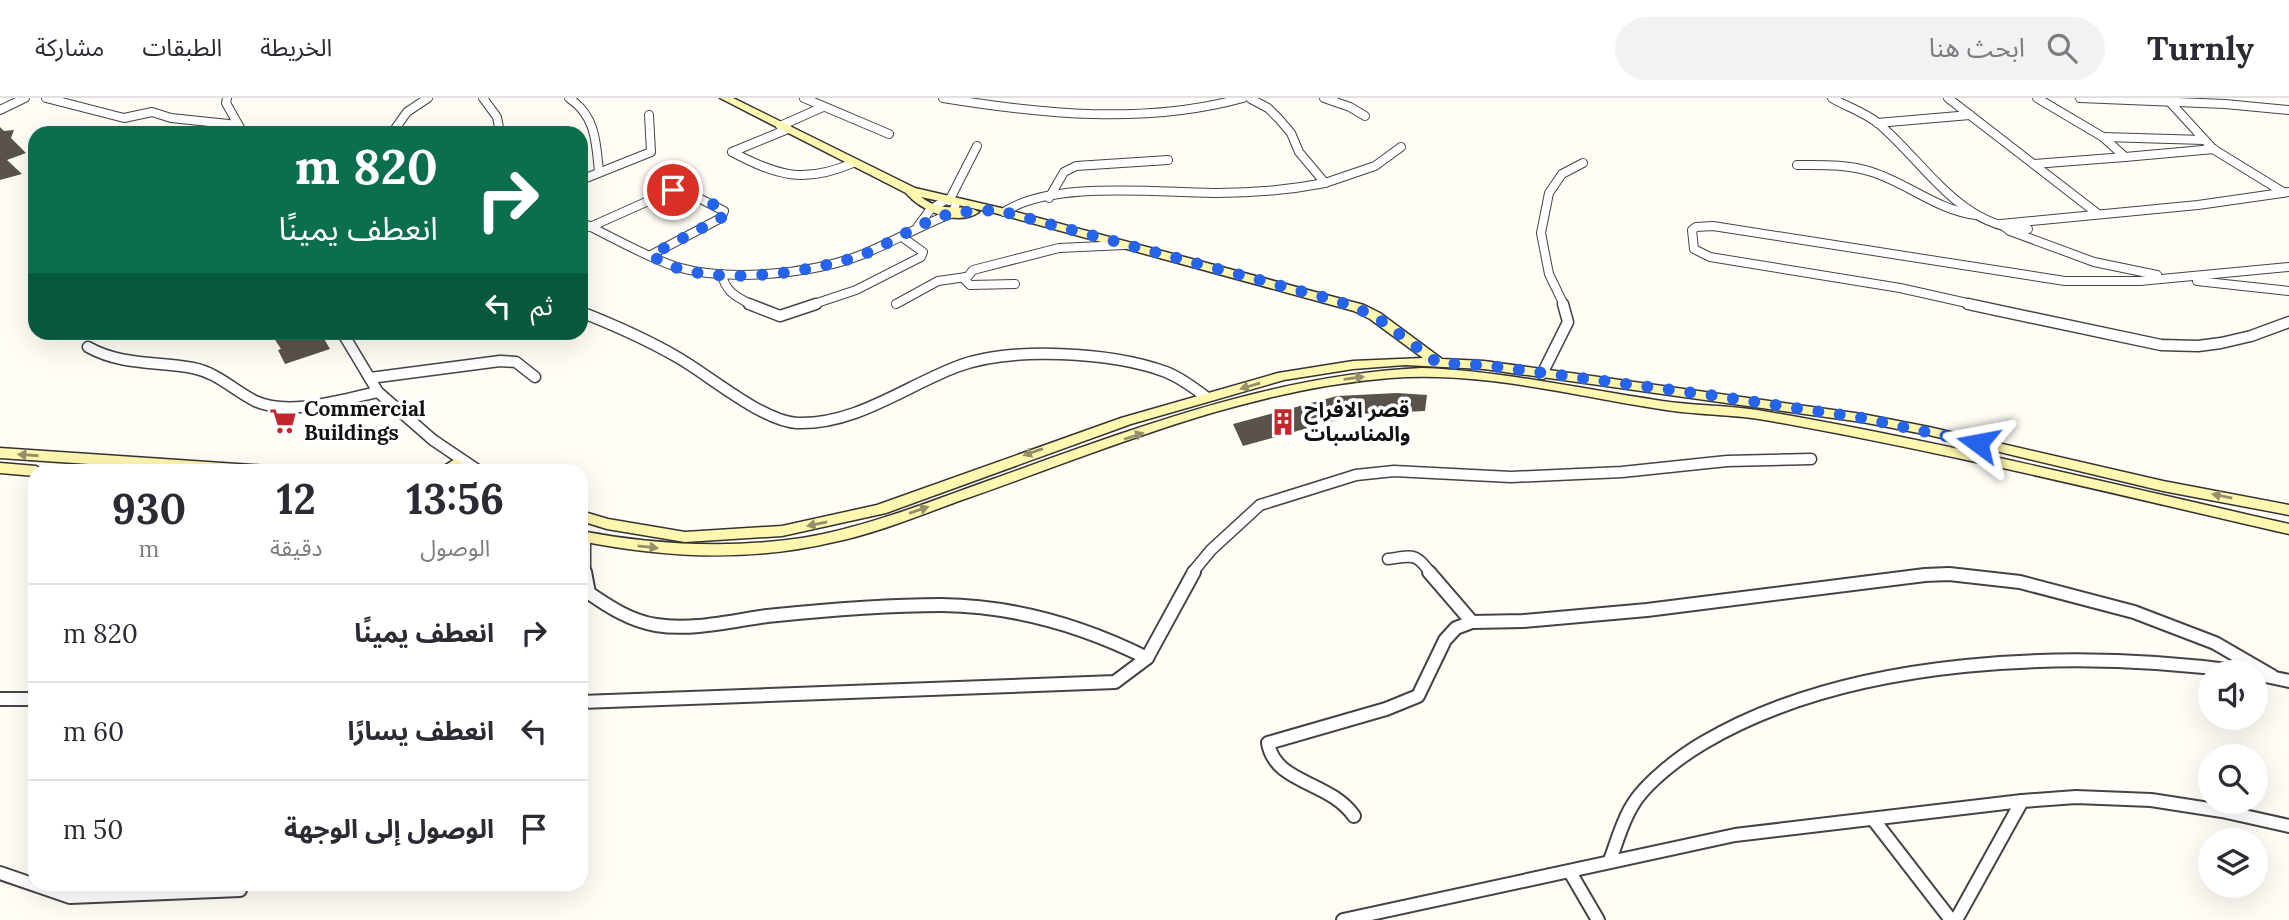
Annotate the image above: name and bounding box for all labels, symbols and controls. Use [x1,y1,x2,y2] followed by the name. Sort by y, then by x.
[1615,17,2105,80] search box
[2147,27,2254,69] text: Turnly
[2043,29,2081,67] icon: search
[1929,31,2025,64] text: ابحث هنا
[35,32,104,63] text: مشاركة
[142,32,222,63] text: الطبقات
[260,32,332,63] text: الخريطة
[295,135,438,197] text: 820 m
[462,154,553,245] icon: right
[643,160,703,220] pin
[654,171,692,209] icon: arrive
[279,208,438,249] text: انعطف يمينًا
[479,287,517,325] icon: left
[531,289,553,322] text: ثم
[1343,373,1365,384] one-way arrow
[1239,381,1260,391] one-way arrow
[304,395,426,446] place label: Commercial Buildings
[1304,396,1410,447] place label: قصر الافراح والمناسبات
[268,406,298,436] supermarket icon: Commercial Buildings
[1941,406,2015,480] position arrow
[1268,407,1298,437] building icon: قصر الافراح والمناسبات
[1124,430,1145,440] one-way arrow
[1022,447,1043,458] one-way arrow
[17,449,39,460] one-way arrow
[277,472,316,526] text: 12
[406,472,504,526] text: 13:56
[112,482,186,536] text: 930
[2211,491,2233,502] one-way arrow
[909,504,930,515] one-way arrow
[806,518,828,529] one-way arrow
[270,533,322,562] text: دقيقة
[420,533,490,562] text: الوصول
[139,534,159,563] text: m
[638,541,660,552] one-way arrow
[515,614,553,652] icon: right
[354,616,494,649] text: انعطف يمينًا
[63,617,138,650] text: 820 m
[2198,660,2268,898] map controls
[2198,660,2268,730] button: sound
[515,712,553,750] icon: left
[347,714,494,747] text: انعطف يسارًا
[63,715,124,748] text: 60 m
[2198,744,2268,814] button: search
[515,810,553,848] icon: arrive
[284,812,494,845] text: الوصول إلى الوجهة
[63,813,123,846] text: 50 m
[2198,828,2268,898] button: layers

